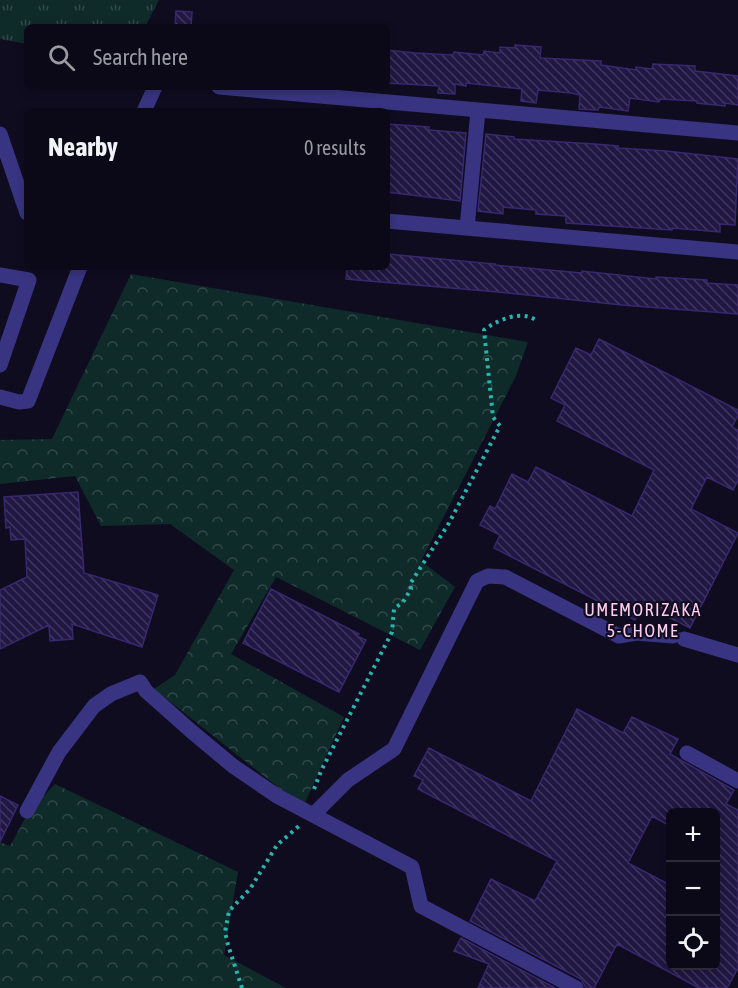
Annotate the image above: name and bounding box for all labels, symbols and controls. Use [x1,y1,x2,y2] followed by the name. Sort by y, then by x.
[24,24,390,90] search box
[45,41,78,74] icon: search
[93,44,188,70] text: Search here
[48,132,118,162] text: Nearby
[304,136,366,159] text: 0 results
[584,599,702,641] district label: UMEMORIZAKA 5-CHOME
[666,808,720,970] map controls
[666,808,720,862] button: +
[666,862,720,916] button: −
[666,916,720,970] button: locate

